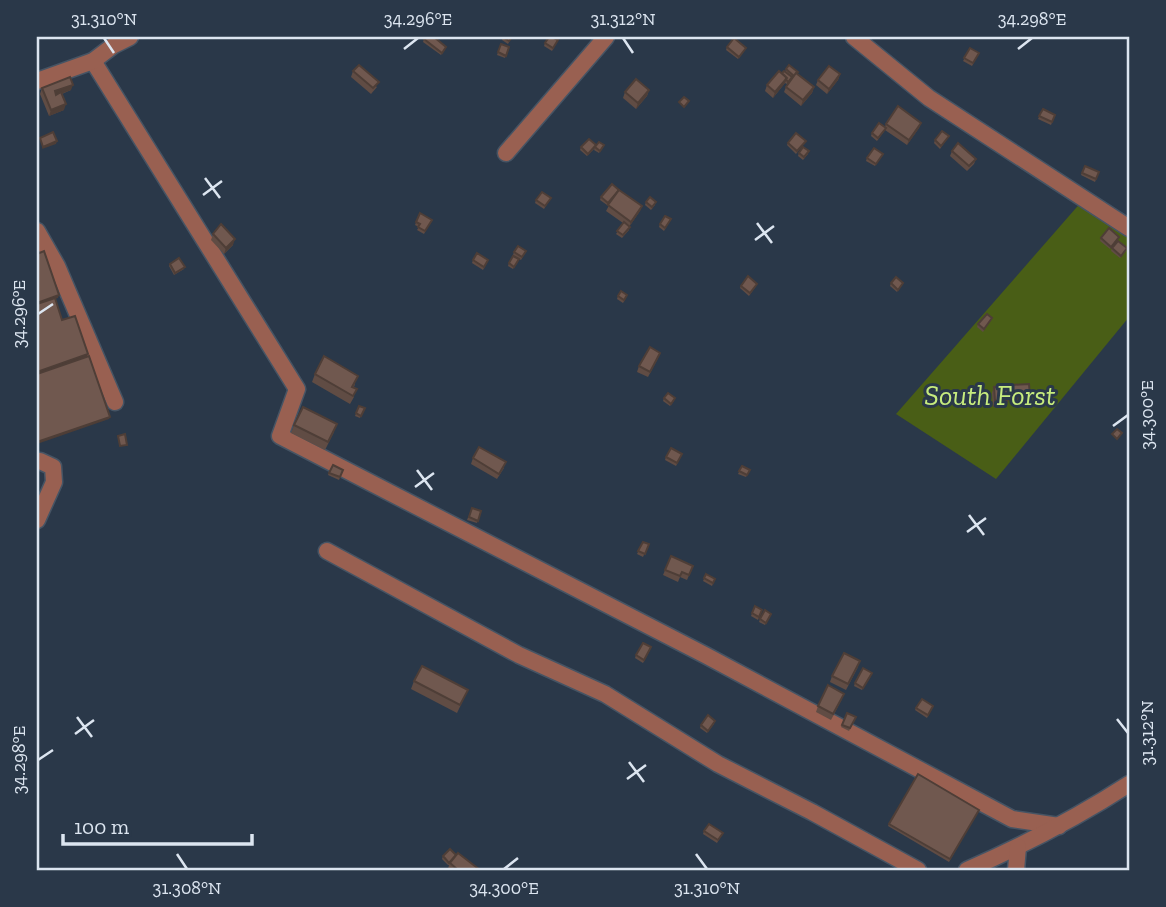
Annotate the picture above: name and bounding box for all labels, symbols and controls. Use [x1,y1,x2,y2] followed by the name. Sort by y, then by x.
[71,8,137,30] text: 31.310°N
[384,8,452,30] text: 34.296°E
[591,8,655,30] text: 31.312°N
[998,8,1066,30] text: 34.298°E
[8,280,30,348] text: 34.296°E
[924,379,1056,412] park label: South Forst
[1136,380,1158,450] text: 34.300°E
[1136,701,1158,765] text: 31.312°N
[8,726,30,794] text: 34.298°E
[63,802,252,846] scale bar
[74,814,129,839] text: 100 m
[153,877,221,899] text: 31.308°N
[469,877,539,899] text: 34.300°E
[674,877,740,899] text: 31.310°N

